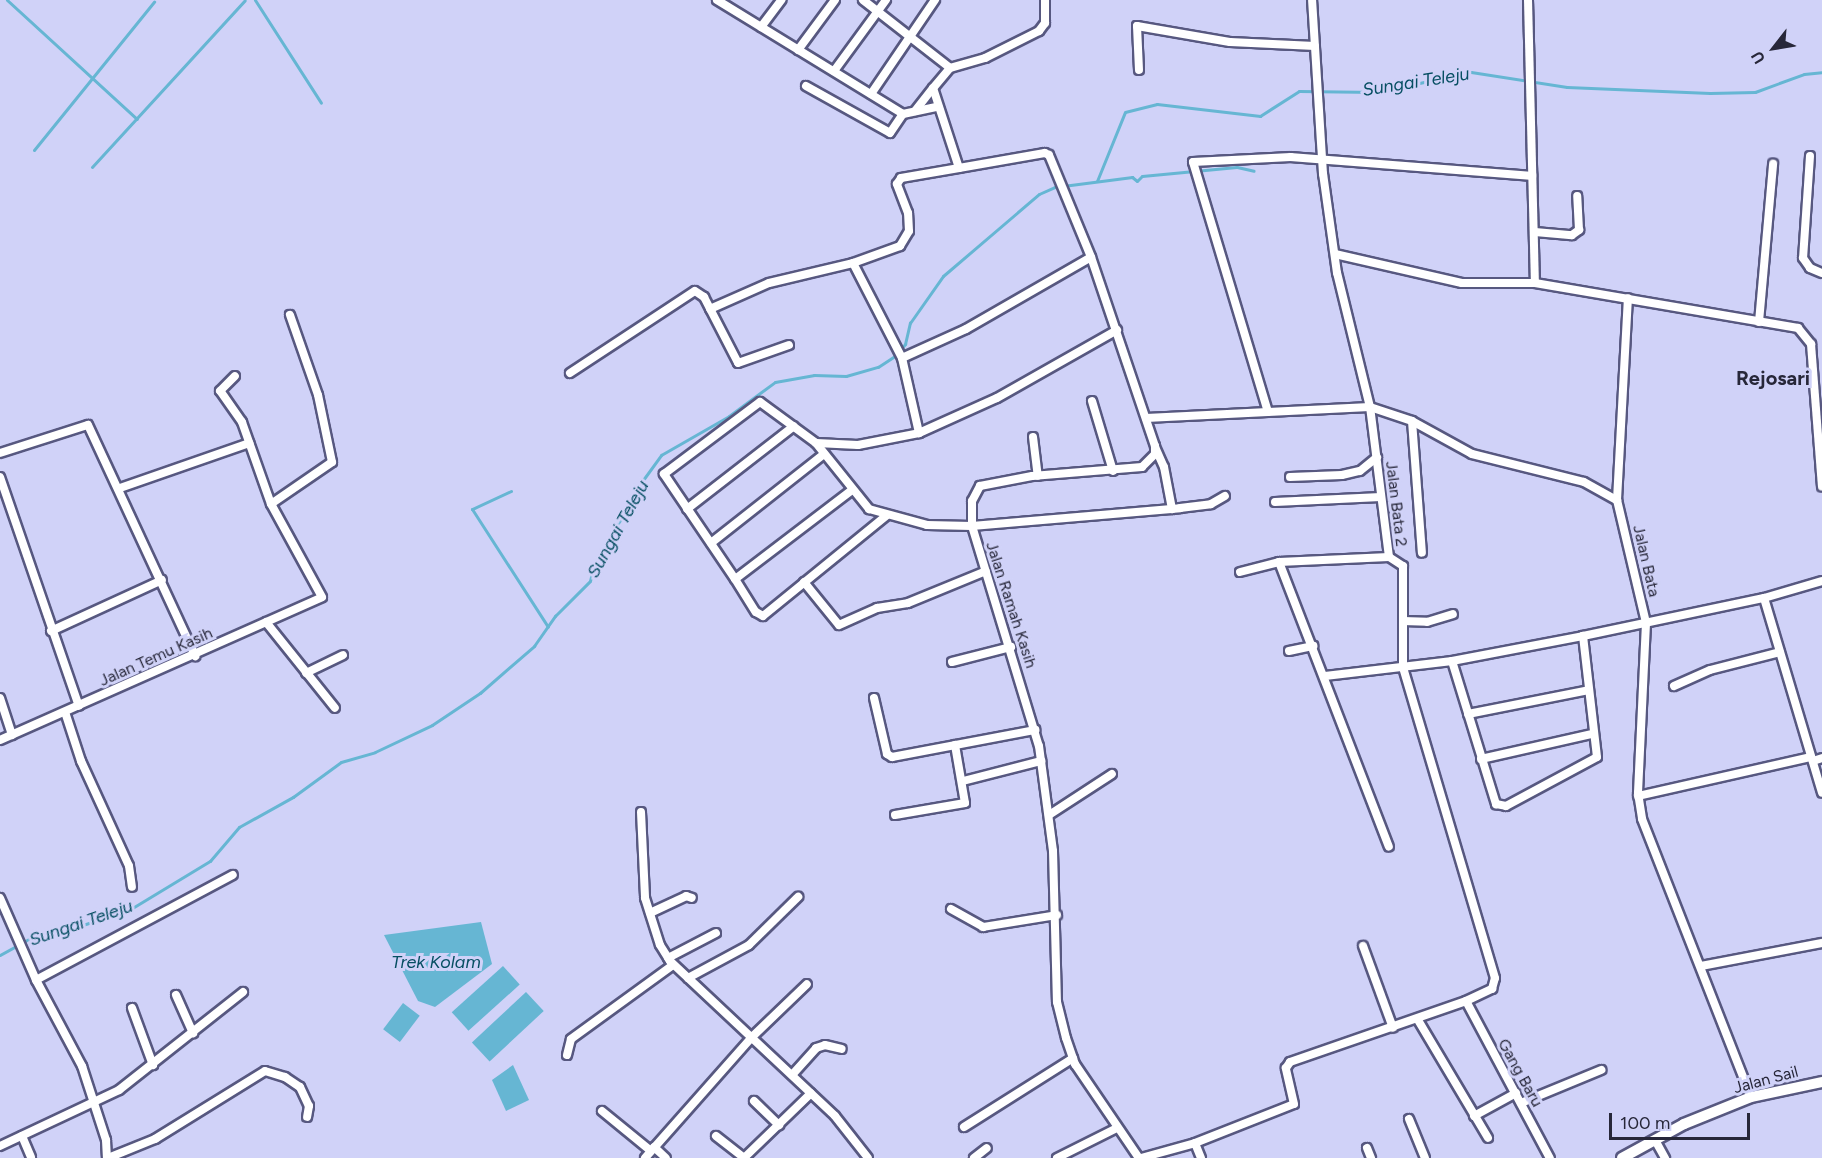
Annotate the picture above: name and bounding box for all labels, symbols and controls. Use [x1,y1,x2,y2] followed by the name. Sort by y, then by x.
[1744,18,1804,78] north arrow
[1747,48,1769,67] text: U
[1361,63,1471,101] water label: Sungai Teleju
[1736,366,1810,390] district label: Rejosari
[1381,460,1411,548] street label: Jalan Bata 2
[582,477,654,581] water label: Sungai Teleju
[1628,523,1664,599] street label: Jalan Bata
[982,539,1040,671] street label: Jalan Ramah Kasih
[96,623,216,691] street label: Jalan Temu Kasih
[26,895,136,951] water label: Sungai Teleju
[391,951,481,973] water label: Trek Kolam
[1493,1036,1547,1110] street label: Gang Baru
[1732,1062,1800,1098] street label: Jalan Sail
[1612,1101,1753,1139] scale bar
[1620,1112,1670,1134] text: 100 m

